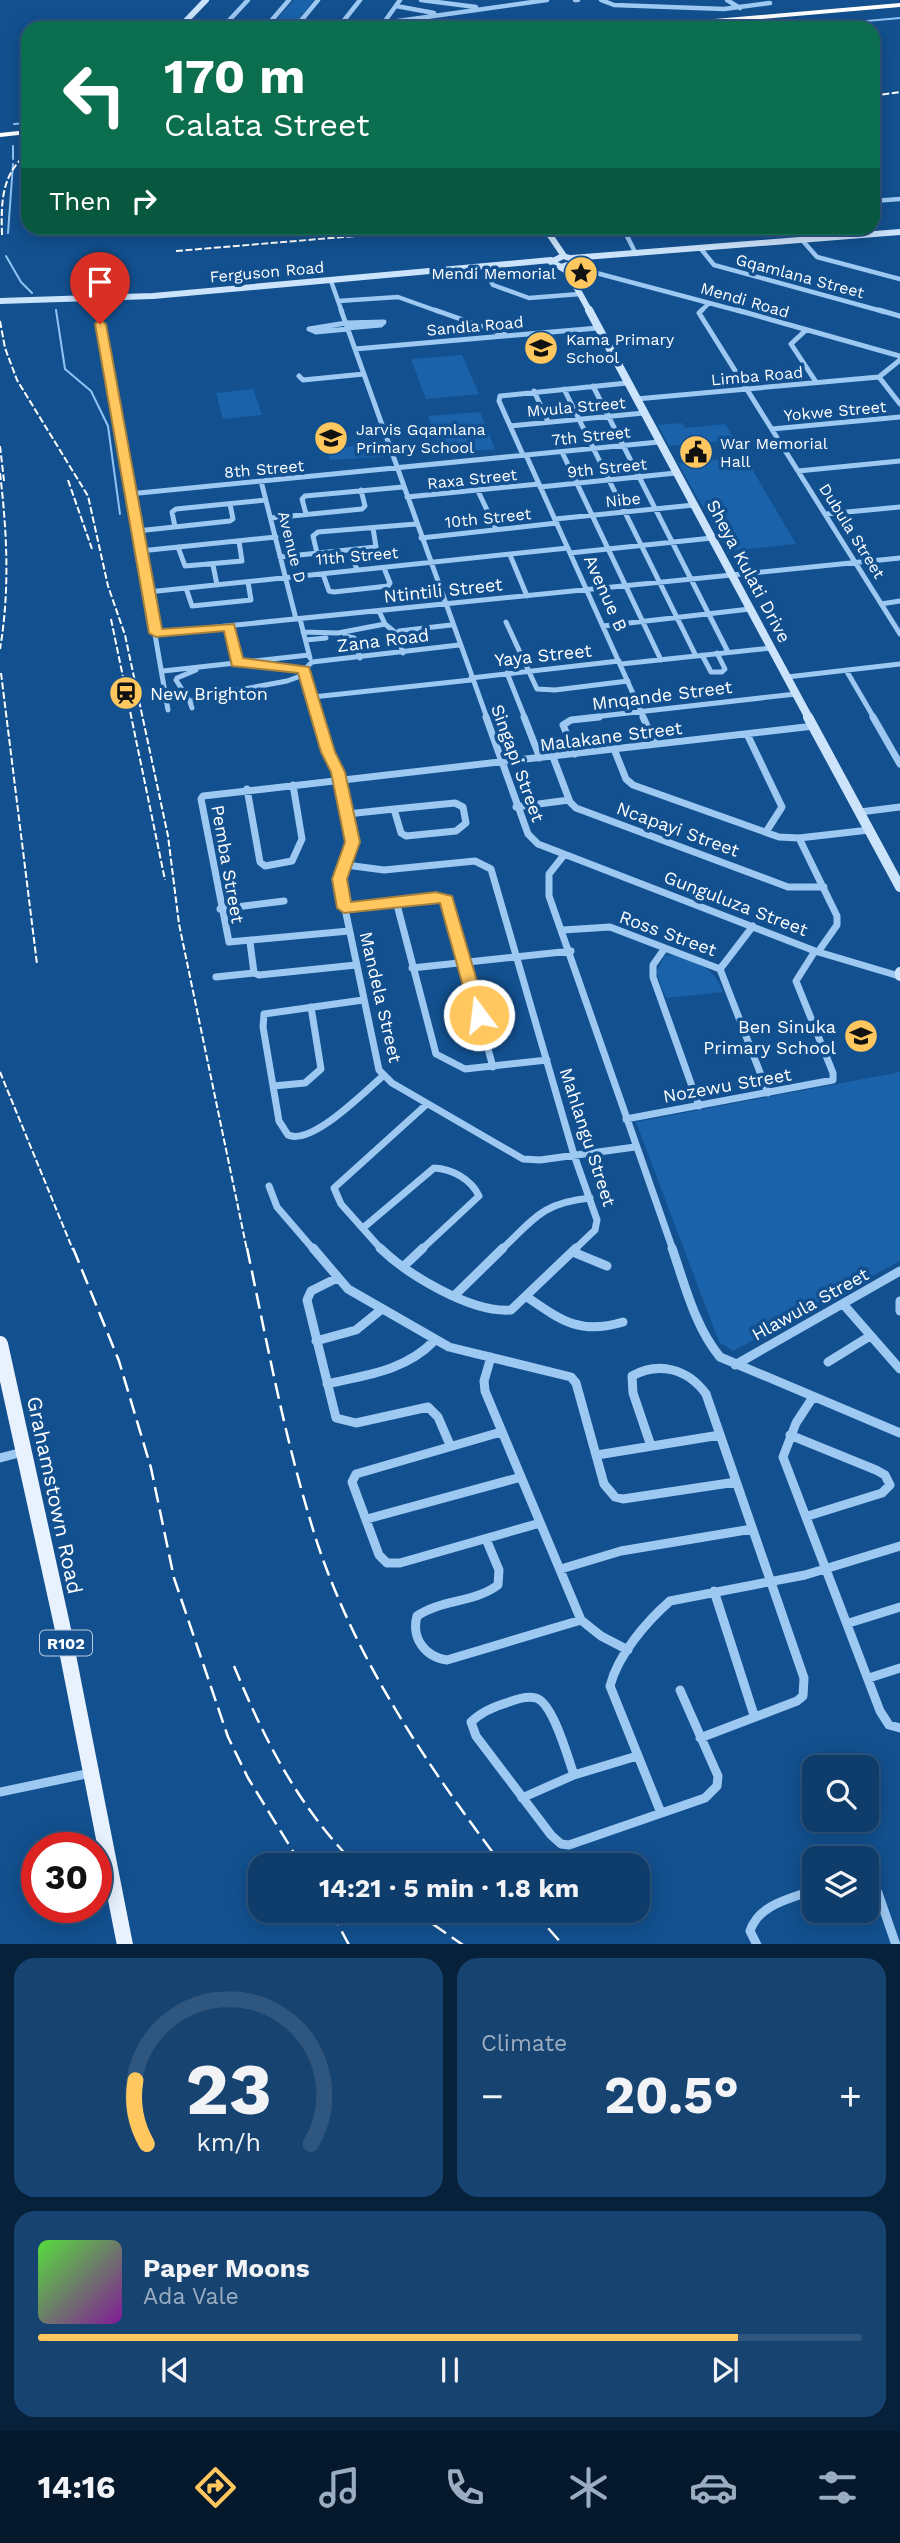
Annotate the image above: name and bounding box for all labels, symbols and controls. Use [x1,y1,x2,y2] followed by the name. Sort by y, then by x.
[164,47,305,105] text: 170 m
[49,49,140,140] icon: left
[164,106,369,144] text: Calata Street
[125,182,163,220] icon: right
[49,186,111,216] text: Then
[734,250,867,302] street label: Gqamlana Street
[70,252,130,324] pin
[562,254,600,292] place icon: Mendi Memorial
[209,258,325,286] street label: Ferguson Road
[81,263,119,301] icon: arrive
[431,264,556,283] place label: Mendi Memorial
[698,278,792,322] street label: Mendi Road
[426,312,524,340] street label: Sandla Road
[522,329,560,367] school or university icon: Kama Primary School
[566,330,675,367] place label: Kama Primary School
[710,363,804,389] street label: Limba Road
[526,393,626,421] street label: Mvula Street
[783,397,887,425] street label: Yokwe Street
[312,419,350,457] school or university icon: Jarvis Gqamlana Primary School
[356,420,486,457] place label: Jarvis Gqamlana Primary School
[551,422,632,450] street label: 7th Street
[677,433,715,471] public building icon: War Memorial Hall
[720,434,828,471] place label: War Memorial Hall
[566,454,648,482] street label: 9th Street
[223,456,305,482] street label: 8th Street
[426,465,518,493] street label: Raxa Street
[815,480,889,582] street label: Dubula Street
[604,489,642,511] street label: Nibe
[702,496,796,646] street label: Sheya Kulati Drive
[444,504,532,532] street label: 10th Street
[274,509,310,585] street label: Avenue D
[315,543,399,569] street label: 11th Street
[580,551,632,635] street label: Avenue B
[382,573,504,607] street label: Ntintili Street
[336,624,430,656] street label: Zana Road
[493,639,593,671] street label: Yaya Street
[107,674,145,712] station icon: New Brighton
[591,676,734,714] street label: Mnqande Street
[150,683,268,704] place label: New Brighton
[487,701,549,825] street label: Singapi Street
[539,717,684,755] street label: Malakane Street
[614,797,742,861] street label: Ncapayi Street
[207,803,249,925] street label: Pemba Street
[661,866,811,940] street label: Gunguluza Street
[617,906,720,960] street label: Ross Street
[356,929,406,1065] street label: Mandela Street
[442,978,516,1052] position arrow
[703,1016,836,1058] place label: Ben Sinuka Primary School
[842,1017,880,1055] school or university icon: Ben Sinuka Primary School
[661,1063,793,1107] street label: Nozewu Street
[556,1065,620,1209] street label: Mahlangu Street
[748,1263,872,1345] street label: Hlawula Street
[22,1394,88,1596] street label: Grahamstown Road
[40,1630,92,1656] road number: R102
[802,1755,879,1923] map controls
[802,1755,879,1832] button: search
[21,1832,112,1923] speed limit sign: 30
[802,1846,879,1923] button: layers
[319,1873,579,1903] text: 14:21 · 5 min · 1.8 km
[481,2030,567,2057] text: Climate
[185,2046,272,2132] text: 23
[604,2065,739,2126] text: 20.5°
[481,2074,504,2118] text: −
[839,2074,862,2118] text: +
[196,2127,261,2156] text: km/h
[143,2253,310,2283] text: Paper Moons
[143,2283,239,2310] text: Ada Vale
[156,2351,194,2389] icon: previous
[431,2351,469,2389] icon: pause
[706,2351,744,2389] icon: next
[191,2463,240,2512] icon: directions
[315,2463,364,2512] icon: music
[440,2463,489,2512] icon: phone
[564,2463,613,2512] icon: climate
[689,2463,738,2512] icon: car
[813,2463,862,2512] icon: filters
[38,2468,115,2506] text: 14:16

